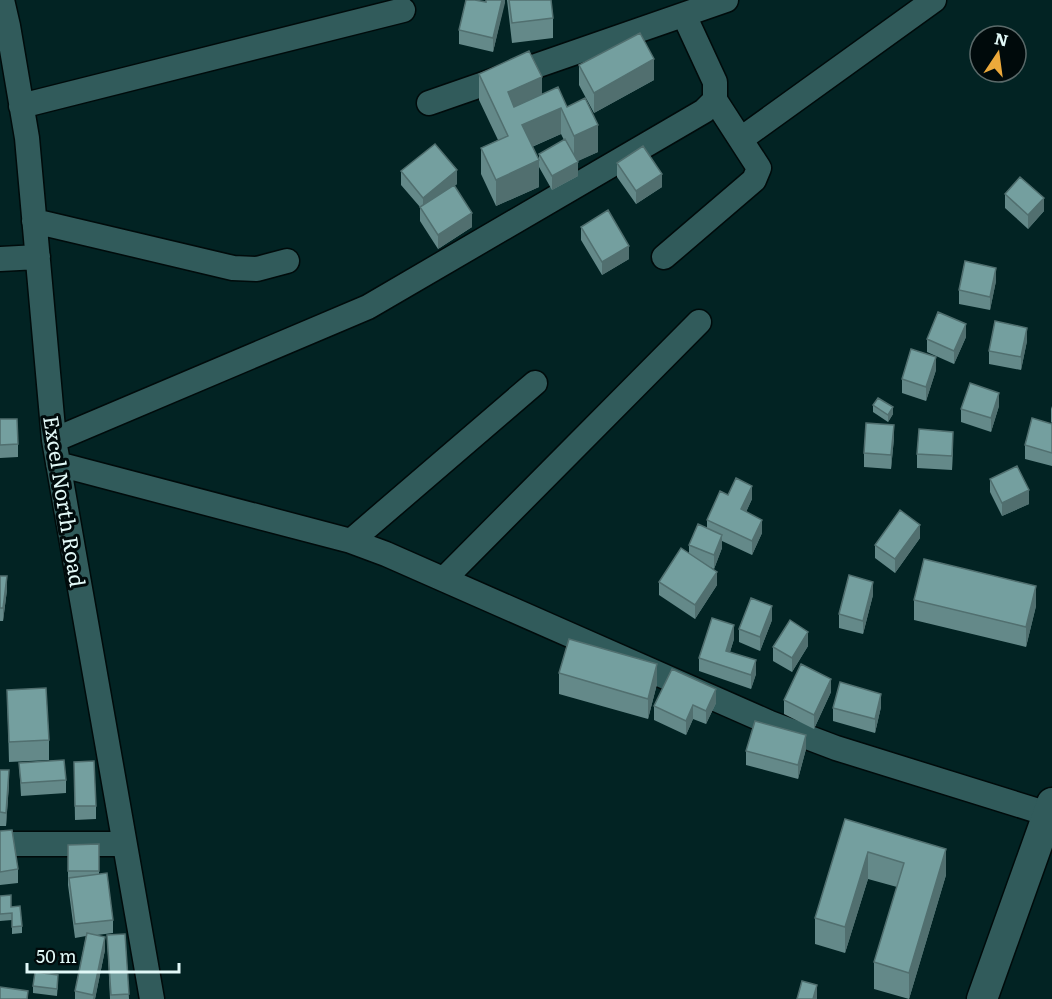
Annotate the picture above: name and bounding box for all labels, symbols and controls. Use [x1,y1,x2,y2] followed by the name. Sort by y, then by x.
[968,24,1028,84] north arrow
[992,25,1011,52] text: N
[37,413,95,589] street label: Excel North Road
[27,936,178,974] scale bar
[36,942,77,969] text: 50 m

